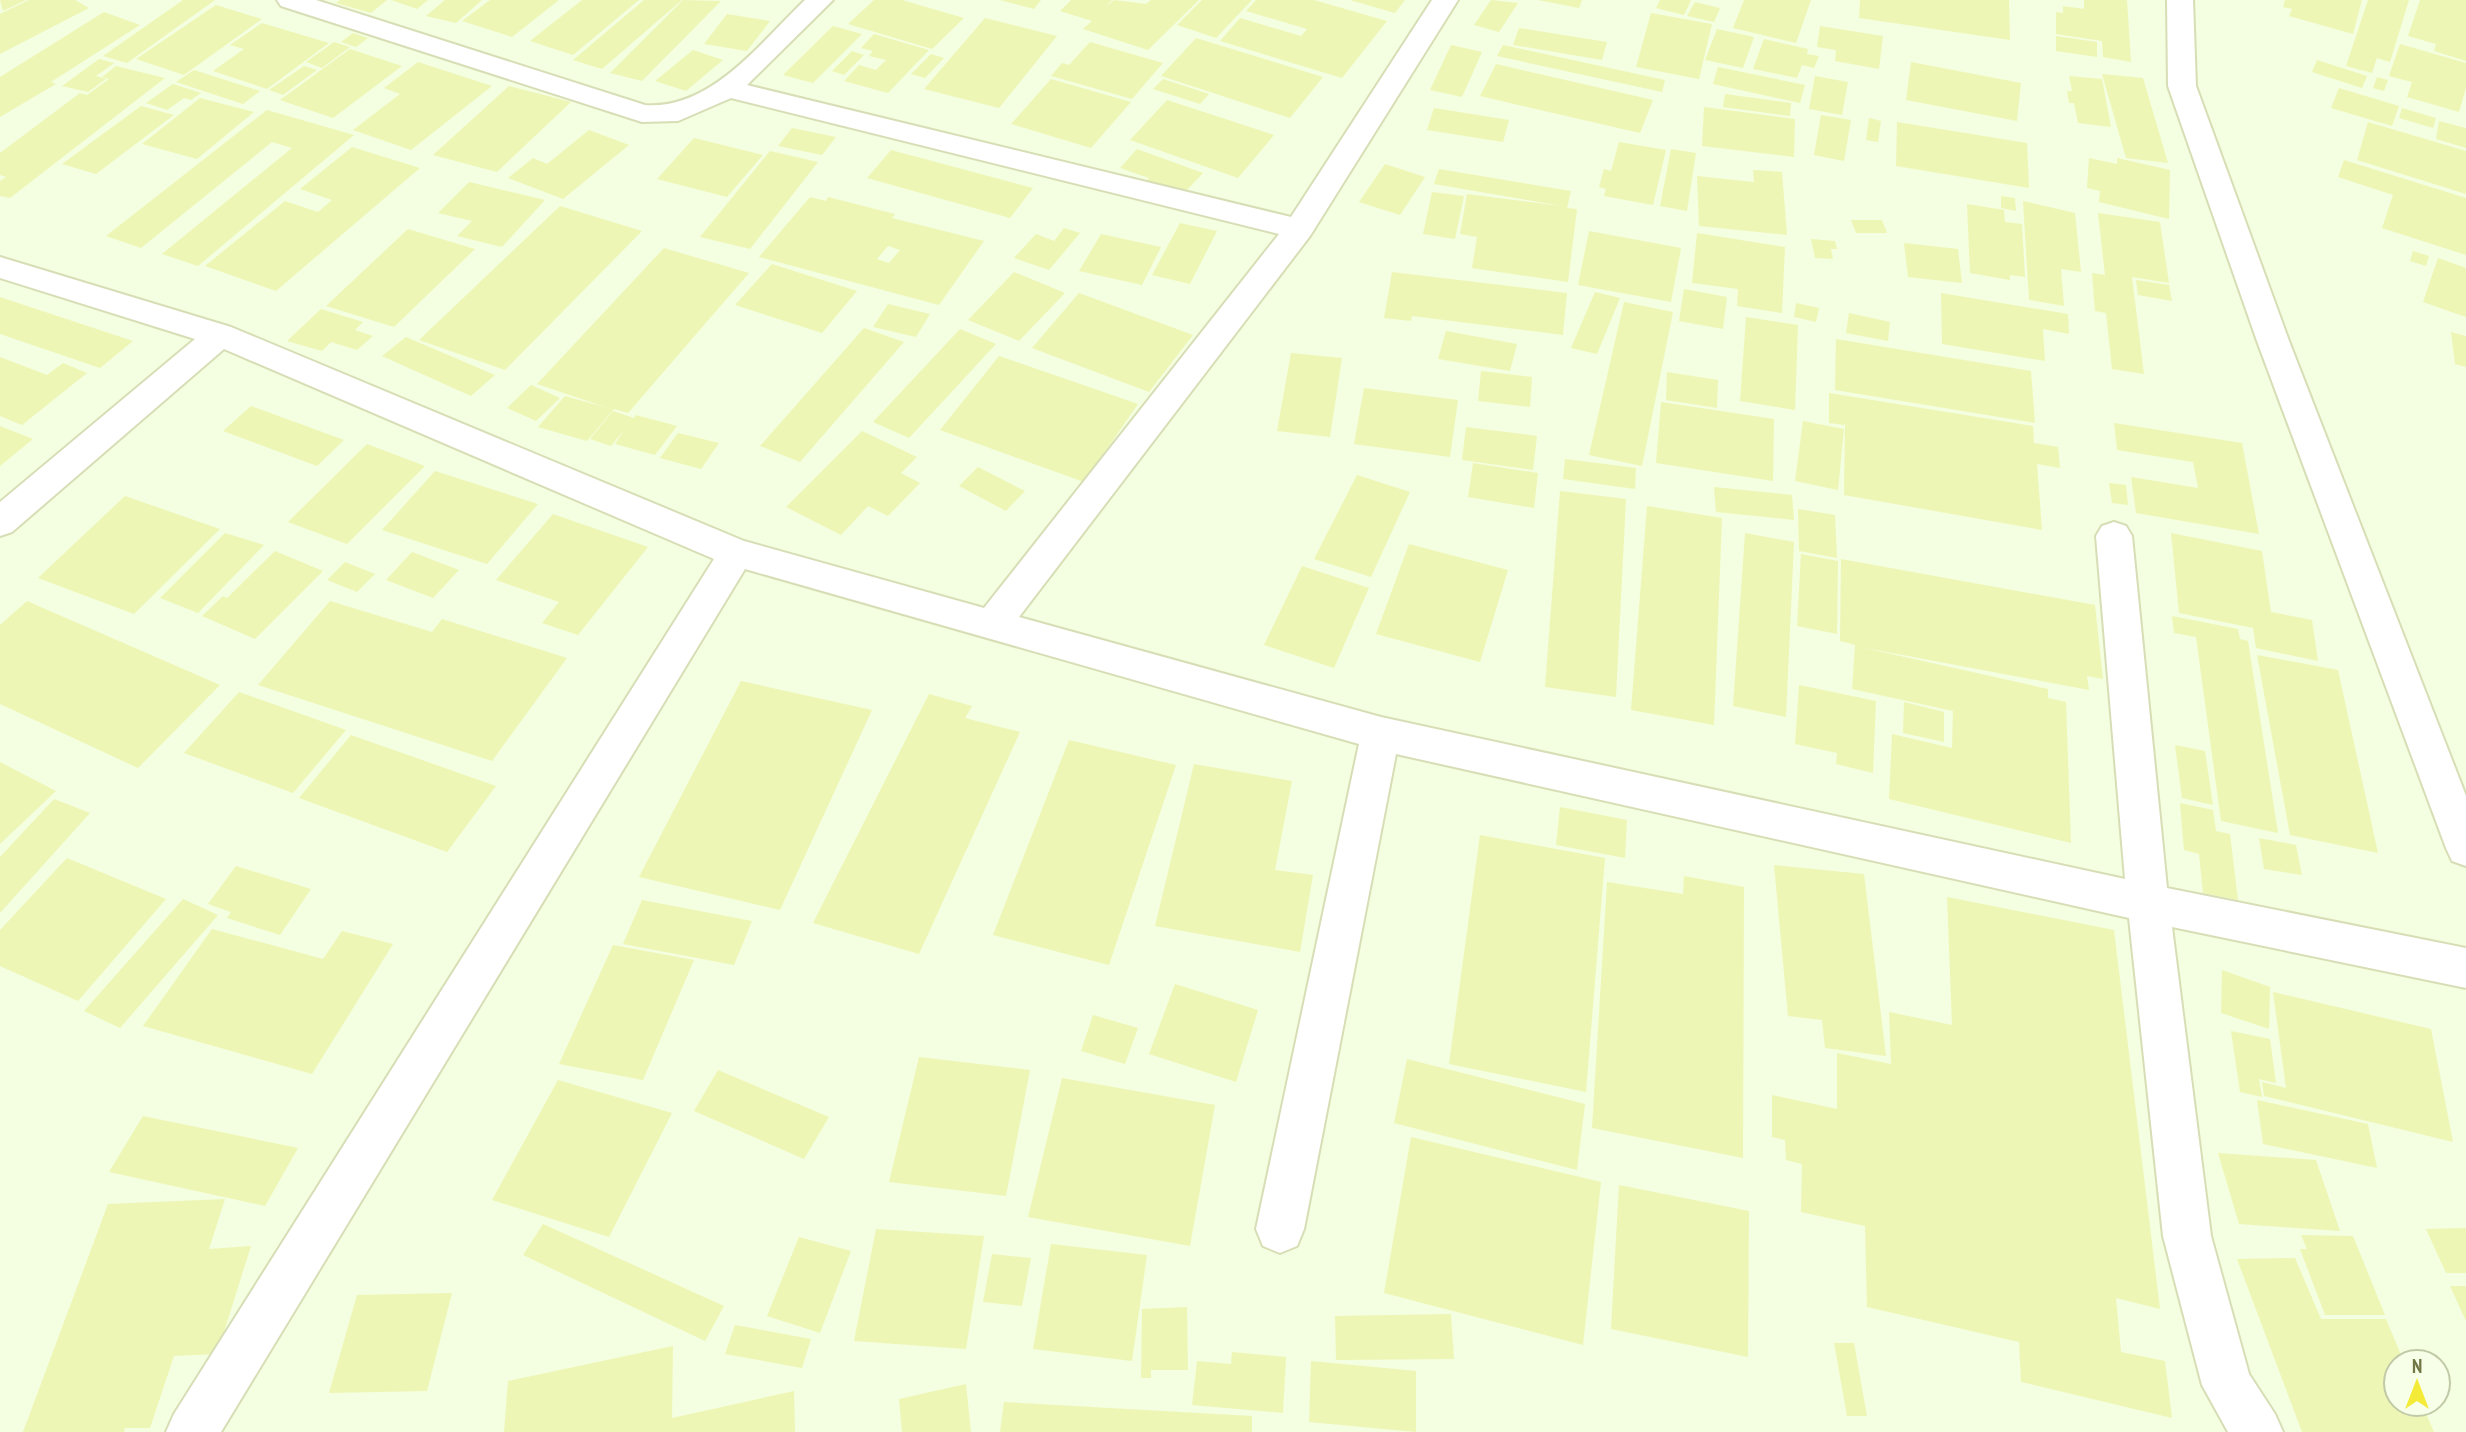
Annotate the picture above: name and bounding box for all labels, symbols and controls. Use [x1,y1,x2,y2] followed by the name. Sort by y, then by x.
[2382,1348,2452,1418] north arrow
[2412,1354,2422,1378] text: N

